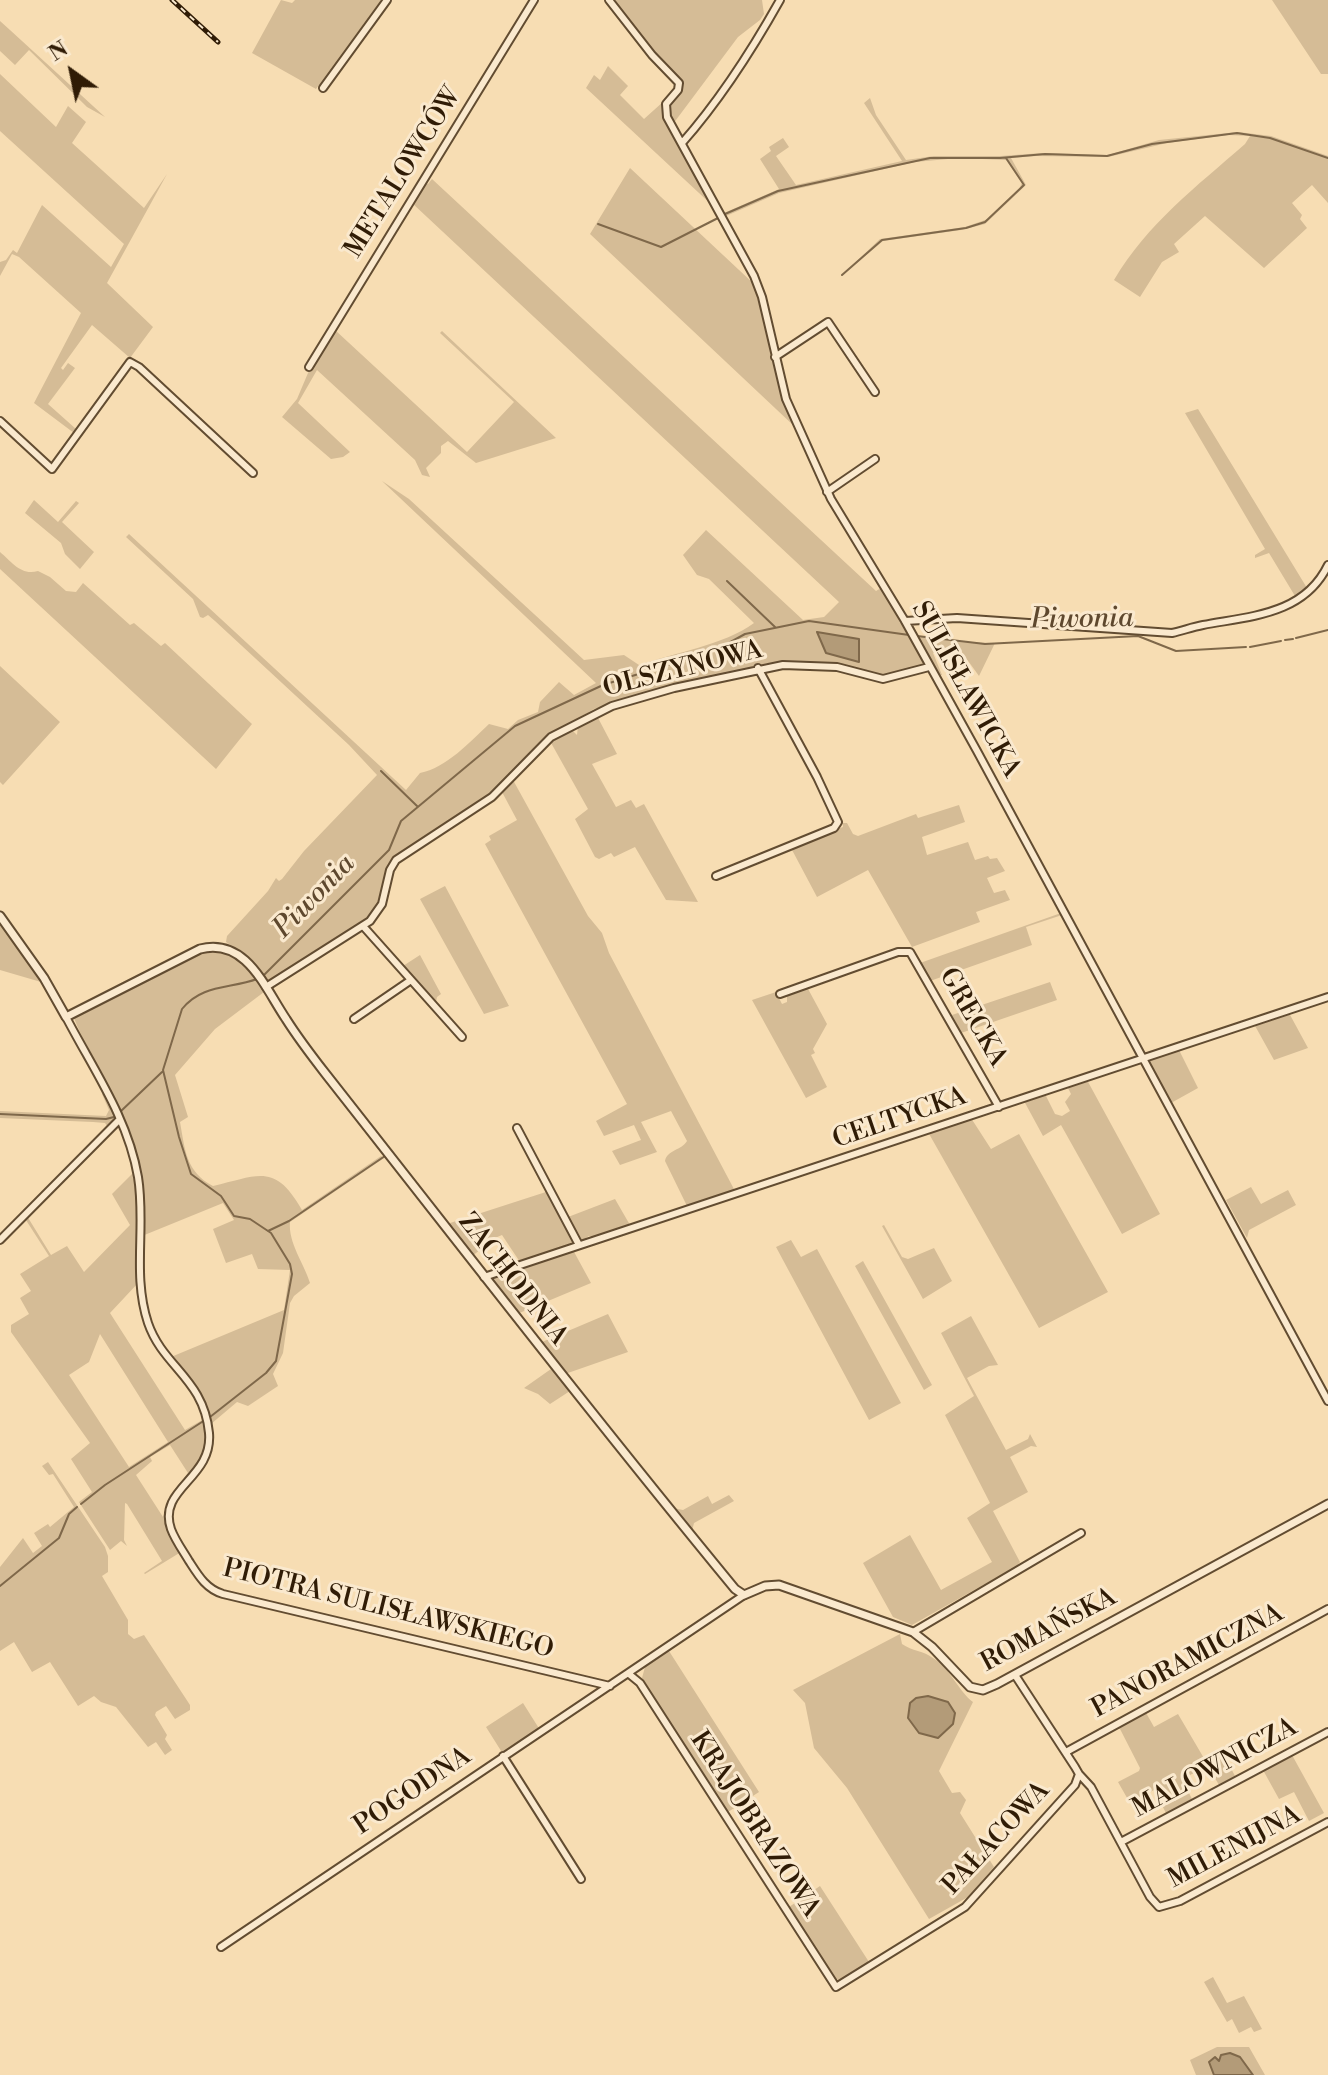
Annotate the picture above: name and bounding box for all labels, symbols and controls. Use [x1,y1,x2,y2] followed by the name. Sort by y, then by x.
[32,32,112,112] north arrow
[44,35,73,68] text: N
[339,82,469,264] street label: METALOWCÓW
[904,597,1026,783] street label: SULISŁAWICKA
[1030,602,1134,638] water label: Piwonia
[600,635,766,705] street label: OLSZYNOWA
[267,848,363,946] water label: Piwonia
[931,963,1013,1073] street label: GRECKA
[829,1082,971,1156] street label: CELTYCKA
[451,1208,573,1352] street label: ZACHODNIA
[219,1554,557,1666] street label: PIOTRA SULISŁAWSKIEGO
[976,1582,1122,1680] street label: ROMAŃSKA
[1087,1598,1289,1726] street label: PANORAMICZNA
[1127,1712,1303,1826] street label: MALOWNICZA
[682,1726,826,1924] street label: KRAJOBRAZOWA
[349,1741,477,1843] street label: POGODNA
[937,1776,1057,1902] street label: PAŁACOWA
[1163,1800,1307,1896] street label: MILENIJNA

